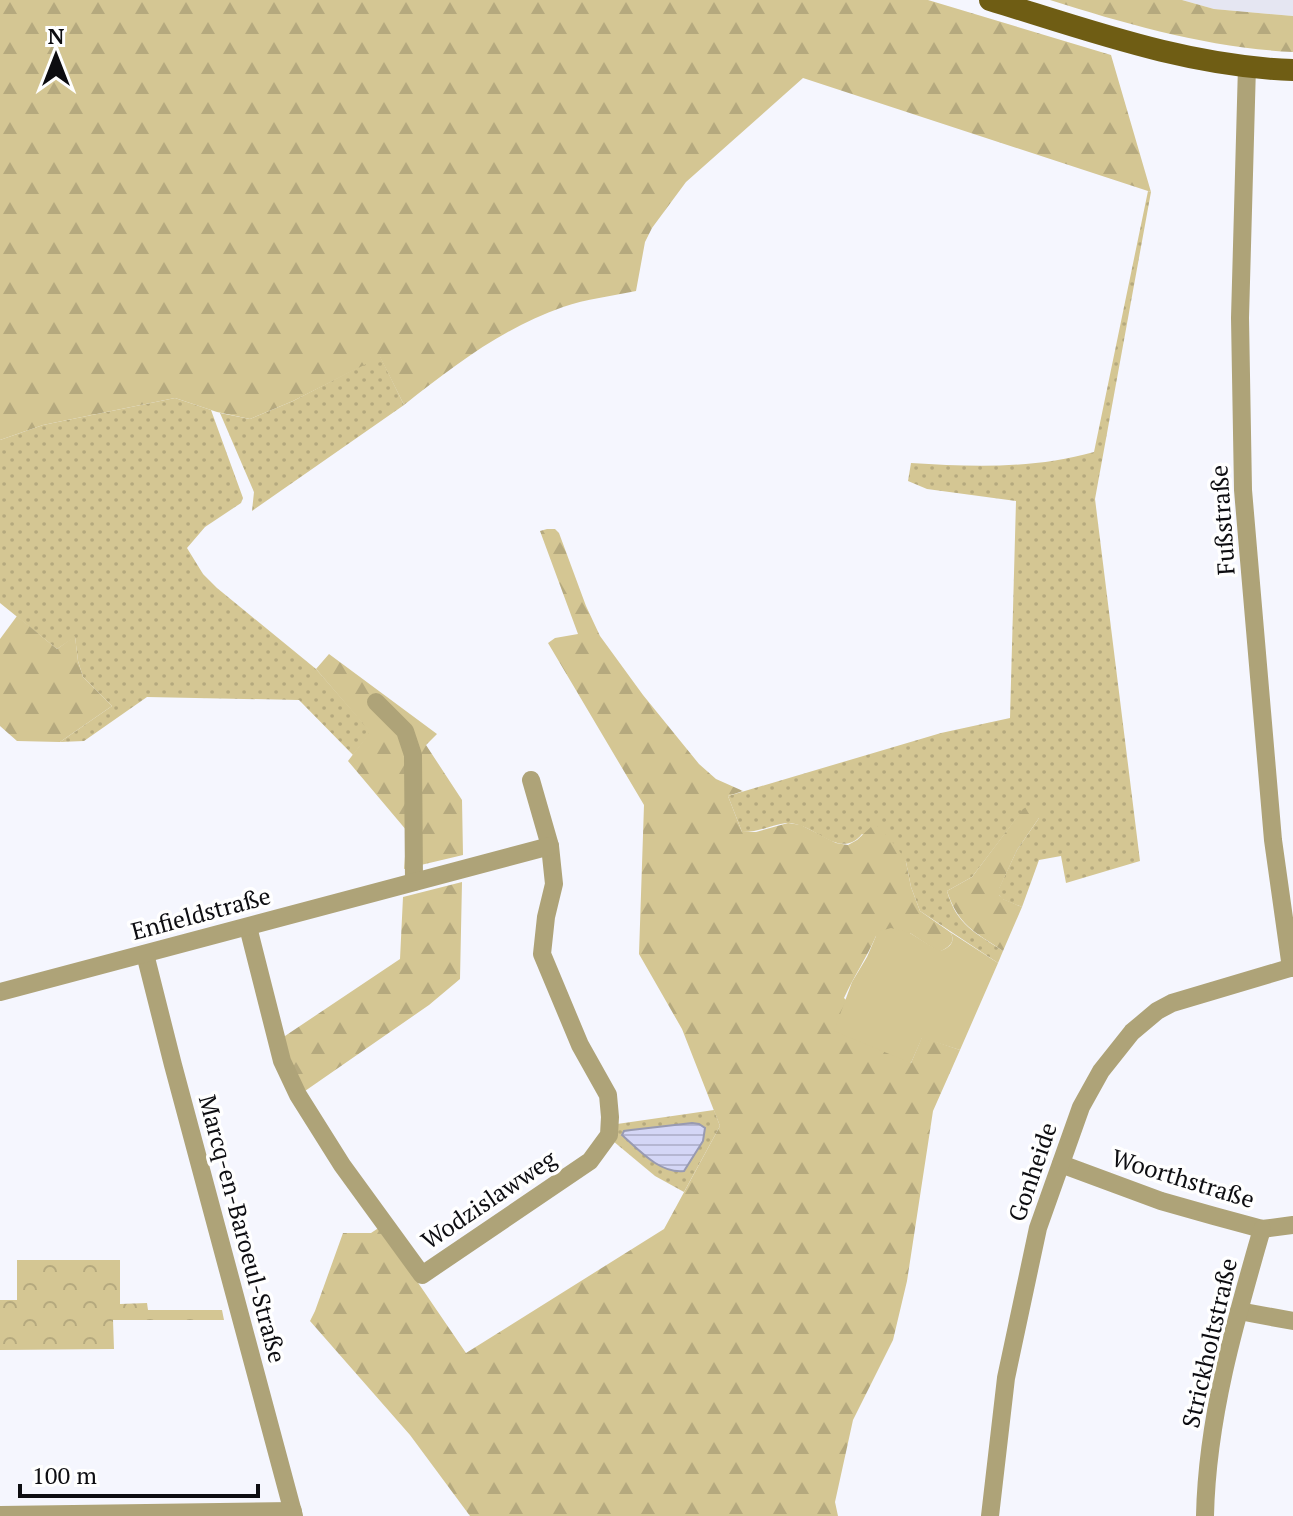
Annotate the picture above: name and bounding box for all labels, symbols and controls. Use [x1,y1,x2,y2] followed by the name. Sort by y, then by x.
[16,16,96,96] north arrow
[48,21,65,50] text: N
[1202,464,1242,576] street label: Fußstraße
[127,879,274,947] street label: Enfieldstraße
[192,1091,294,1366] street label: Marcq-en-Baroeul-Straße
[1000,1118,1064,1225] street label: Gonheide
[1108,1141,1259,1215] street label: Woorthstraße
[415,1142,562,1256] street label: Wodzislawweg
[1174,1255,1244,1431] street label: Strickholtstraße
[20,1448,258,1498] scale bar
[32,1459,97,1491] text: 100 m

